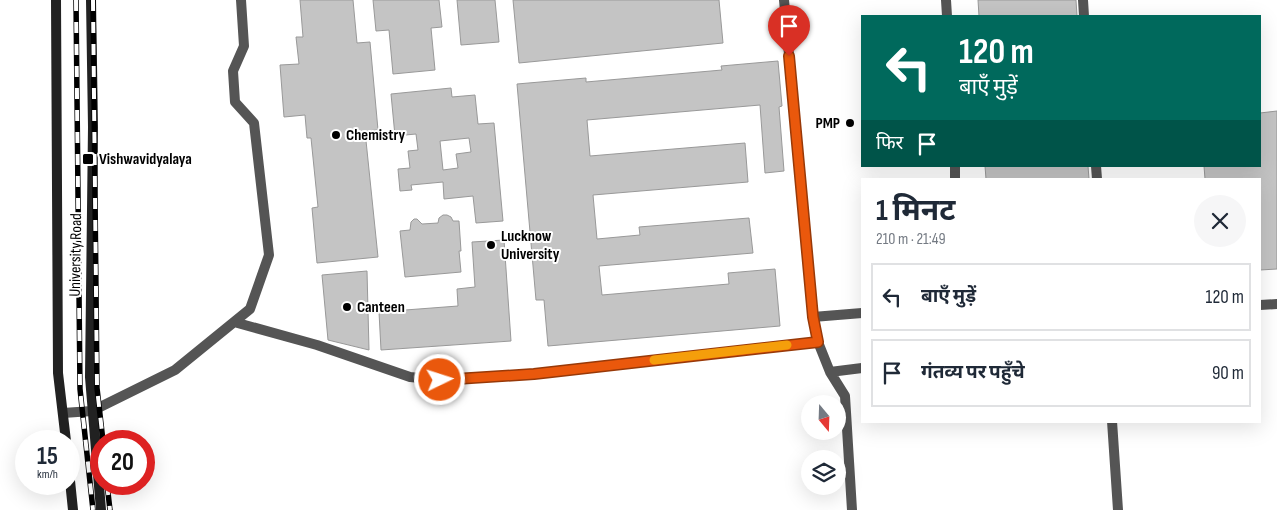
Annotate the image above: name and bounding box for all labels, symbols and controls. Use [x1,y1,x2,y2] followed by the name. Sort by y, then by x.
[768,5,810,56] pin
[775,12,803,40] icon: arrive
[959,31,1034,74] text: 120 m
[876,35,941,100] icon: left
[959,74,1018,101] text: बाएँ मुड़ें
[815,114,840,133] place label: PMP
[844,117,856,129] marker: PMP
[346,126,406,145] place label: Chemistry
[330,129,342,141] marker: Chemistry
[913,130,941,158] icon: arrive
[876,132,903,155] text: फिर
[99,150,192,169] place label: Vishwavidyalaya
[81,152,95,166] marker: Vishwavidyalaya
[876,193,955,229] text: 1 मिनट
[1194,195,1246,247] button: close
[66,213,86,297] street label: University Road
[501,227,560,264] place label: Lucknow University
[876,230,946,249] text: 210 m · 21:49
[485,239,497,251] marker: Lucknow University
[878,283,906,311] icon: left
[921,285,976,308] text: बाएँ मुड़ें
[1206,286,1244,309] text: 120 m
[357,298,405,317] place label: Canteen
[341,301,353,313] marker: Canteen
[413,353,465,405] position arrow
[878,359,906,387] icon: arrive
[921,361,1025,384] text: गंतव्य पर पहुँचे
[1212,362,1244,385] text: 90 m
[801,395,846,440] north arrow
[801,395,846,495] map controls
[90,430,155,495] speed limit sign: 20
[37,441,58,472] text: 15
[801,450,846,495] button: layers
[37,467,58,482] text: km/h

